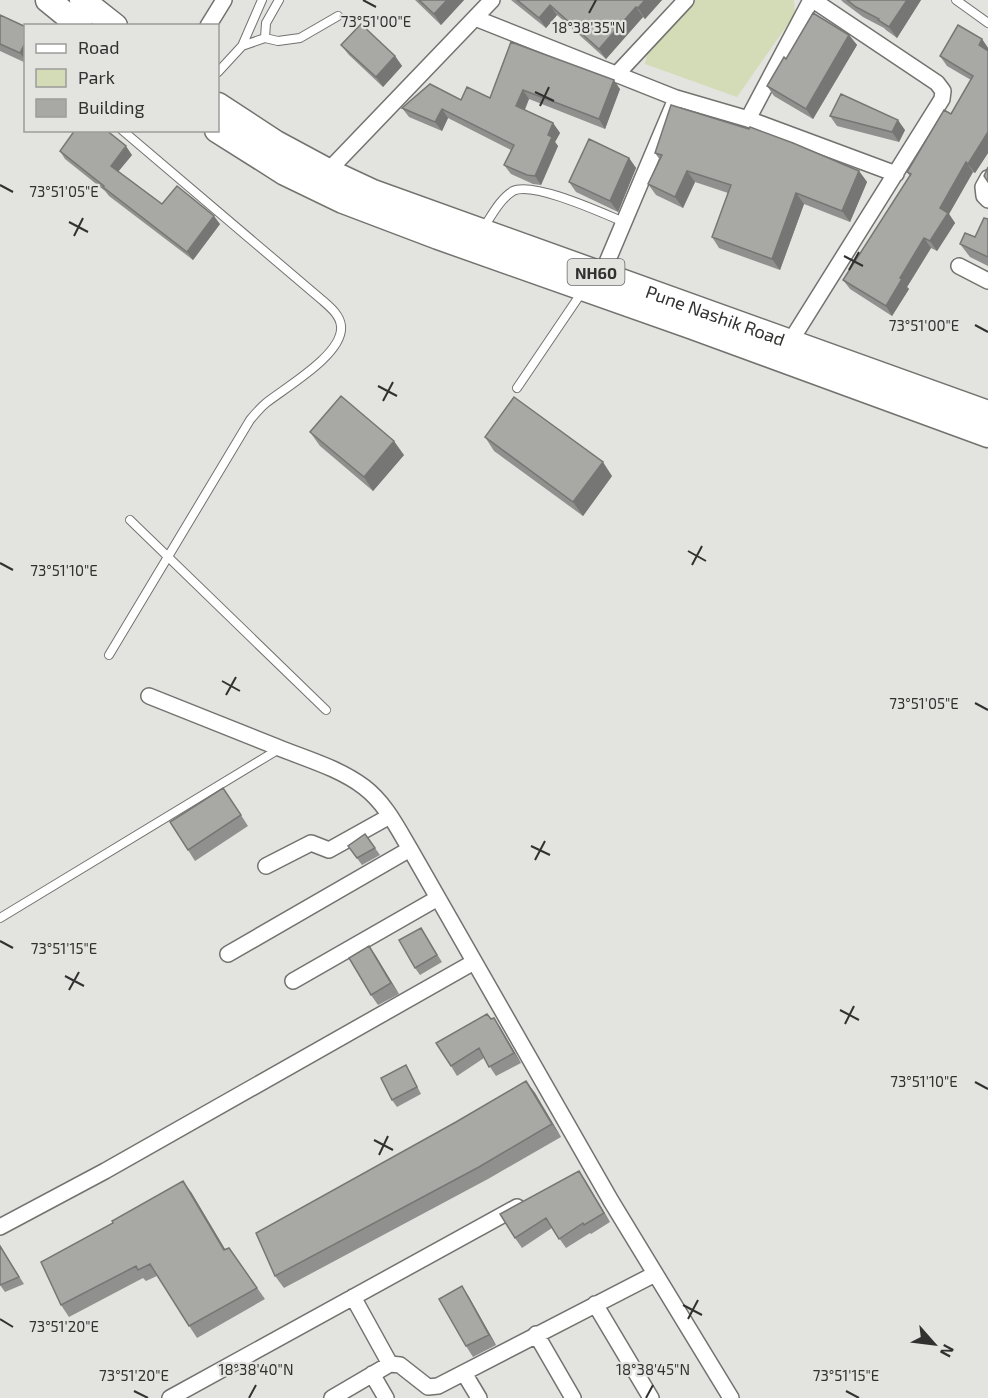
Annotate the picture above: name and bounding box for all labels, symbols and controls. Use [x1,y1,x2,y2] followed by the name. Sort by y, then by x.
[341,12,411,30] text: 73°51'00"E
[552,18,626,36] text: 18°38'35"N
[24,24,219,132] legend
[78,36,119,58] text: Road
[78,66,115,88] text: Park
[78,96,145,118] text: Building
[29,182,99,200] text: 73°51'05"E
[568,259,624,285] road number: NH60
[643,280,788,350] street label: Pune Nashik Road
[889,316,959,334] text: 73°51'00"E
[30,561,98,579] text: 73°51'10"E
[889,694,959,712] text: 73°51'05"E
[31,939,97,957] text: 73°51'15"E
[890,1072,958,1090] text: 73°51'10"E
[904,1314,964,1374] north arrow
[29,1317,99,1335] text: 73°51'20"E
[937,1342,959,1361] text: N
[219,1360,293,1378] text: 18°38'40"N
[616,1360,690,1378] text: 18°38'45"N
[99,1366,169,1384] text: 73°51'20"E
[813,1366,879,1384] text: 73°51'15"E

